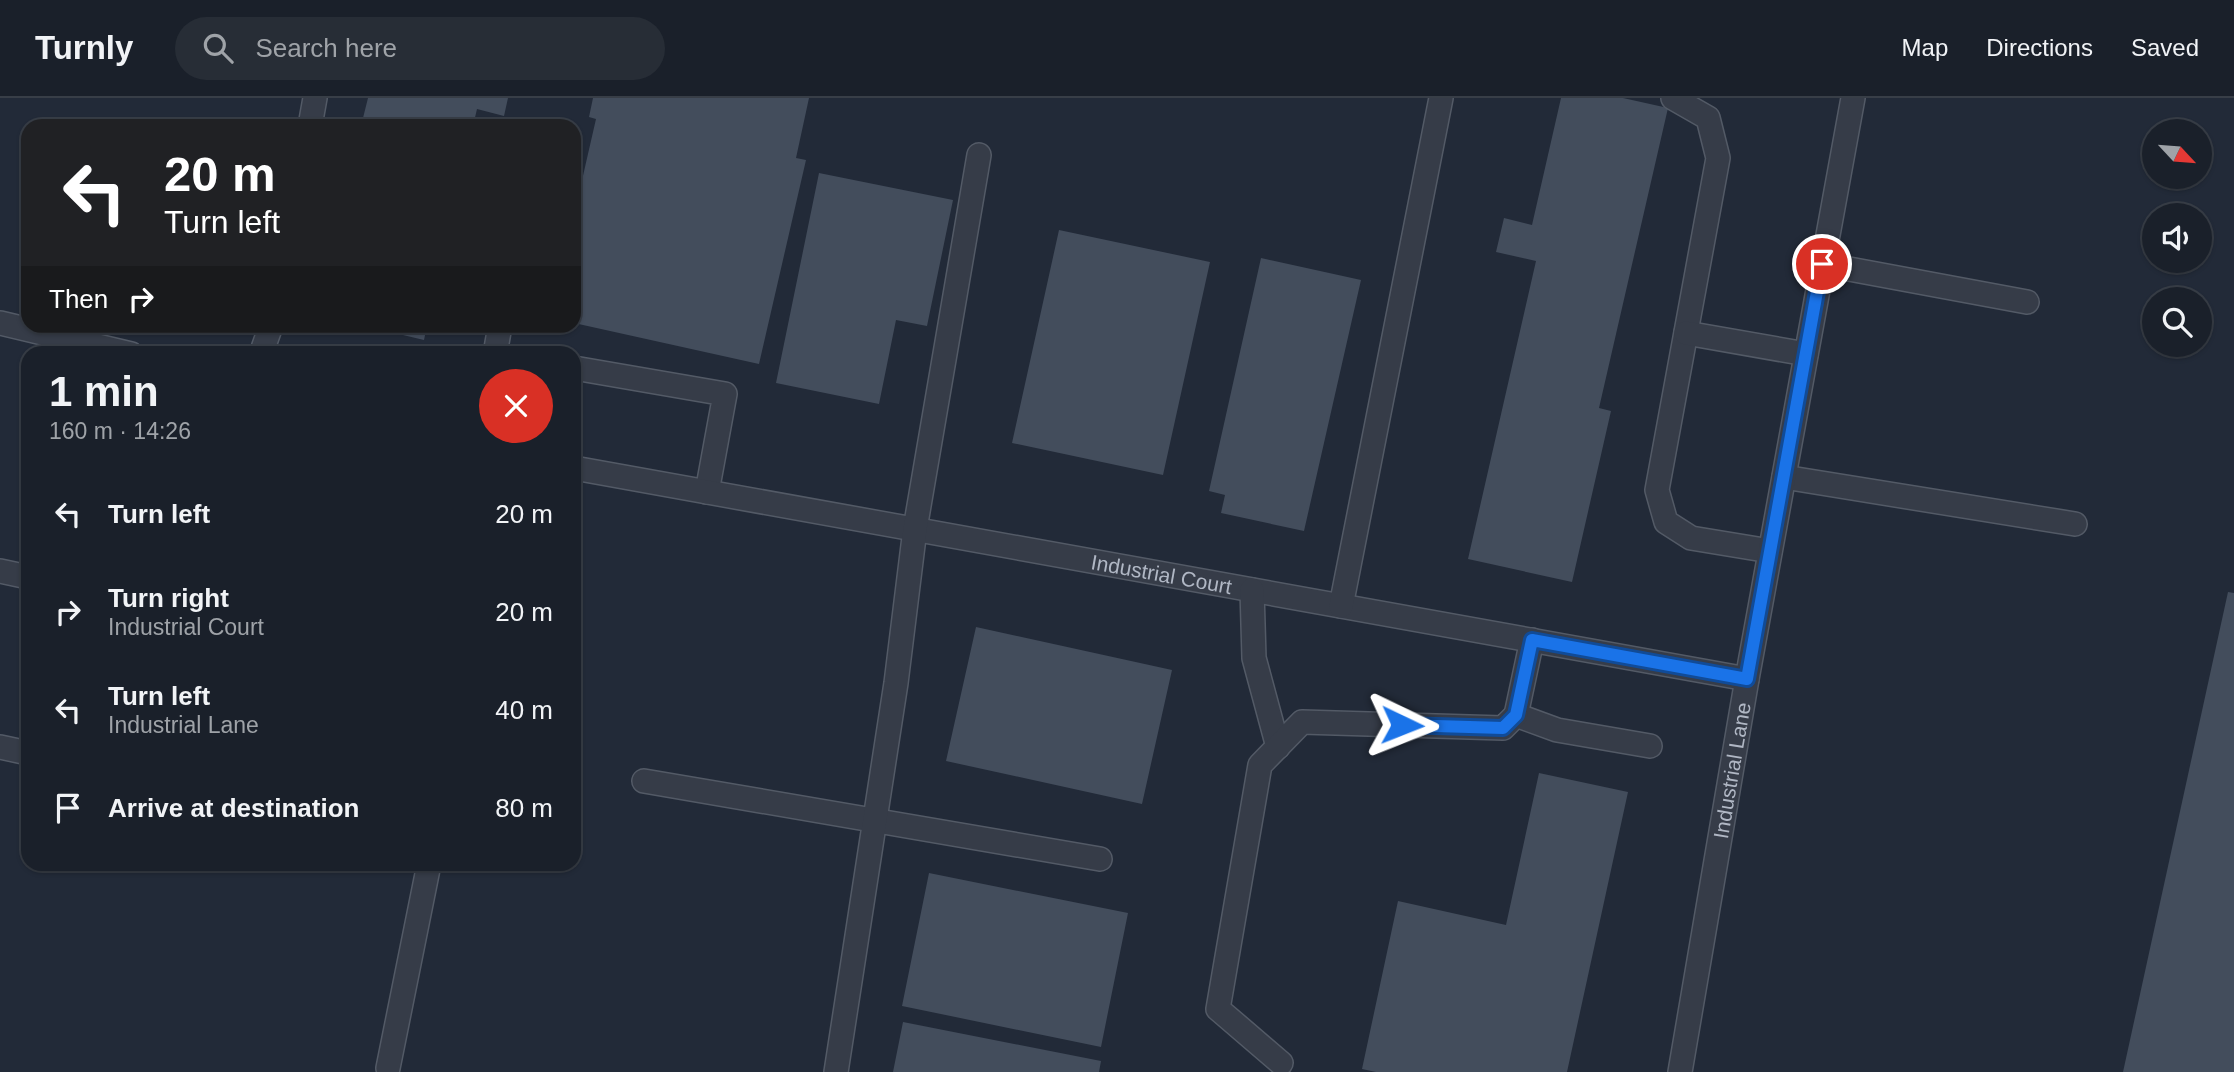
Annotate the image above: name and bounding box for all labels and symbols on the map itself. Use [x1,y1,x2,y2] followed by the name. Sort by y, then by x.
[2142,119,2212,189] north arrow
[1792,234,1852,294] pin
[1089,550,1234,598] street label: Industrial Court
[1365,688,1439,762] position arrow
[1709,700,1754,840] street label: Industrial Lane

